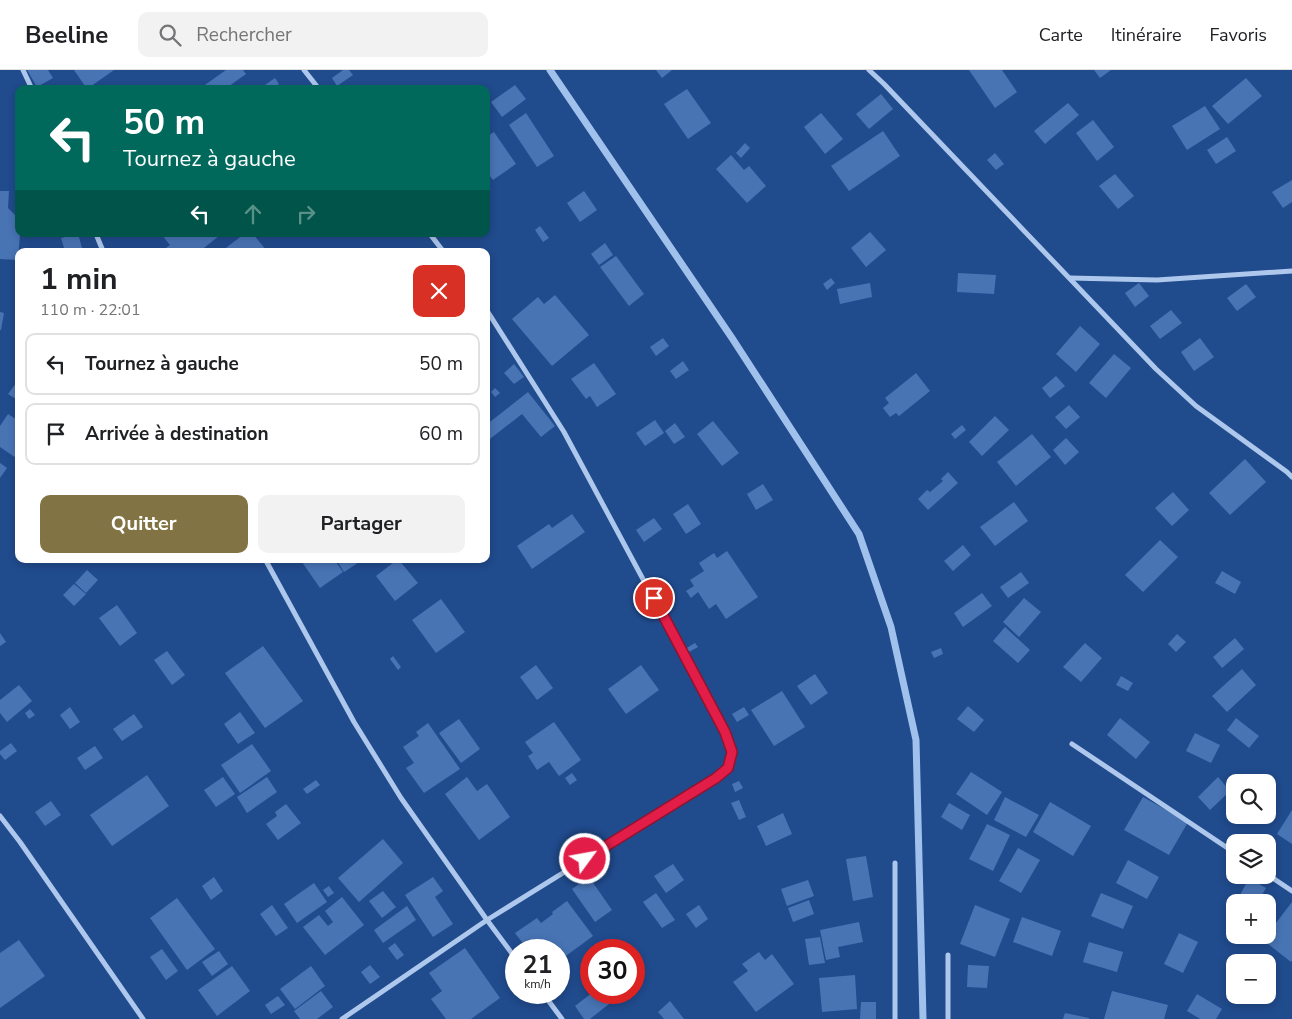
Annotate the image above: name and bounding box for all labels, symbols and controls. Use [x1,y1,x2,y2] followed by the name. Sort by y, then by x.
[138,12,488,57] search box
[25,19,108,51] text: Beeline
[156,21,184,49] icon: search
[196,22,292,48] text: Rechercher
[1039,23,1083,47] text: Carte
[1111,23,1182,47] text: Itinéraire
[1210,23,1267,47] text: Favoris
[123,99,205,146] text: 50 m
[40,105,105,170] icon: left
[123,144,296,174] text: Tournez à gauche
[186,200,214,228] icon: left
[239,200,267,228] icon: ahead
[292,200,320,228] icon: right
[40,259,118,300] text: 1 min
[413,265,465,317] button: close
[40,299,141,321] text: 110 m · 22:01
[42,350,70,378] icon: left
[85,351,239,377] text: Tournez à gauche
[419,351,463,377] text: 50 m
[42,420,70,448] icon: arrive
[85,421,269,447] text: Arrivée à destination
[419,421,463,447] text: 60 m
[40,495,248,553] button: Quitter
[258,495,465,553] button: Partager
[633,577,675,619] pin
[640,584,668,612] icon: arrive
[1226,774,1276,1004] map controls
[1226,774,1276,824] button: search
[558,832,610,884] position arrow
[1226,834,1276,884] button: layers
[1226,894,1276,944] button: +
[580,939,645,1004] speed limit sign: 30
[522,948,553,982] text: 21
[1226,954,1276,1004] button: −
[524,976,551,992] text: km/h

